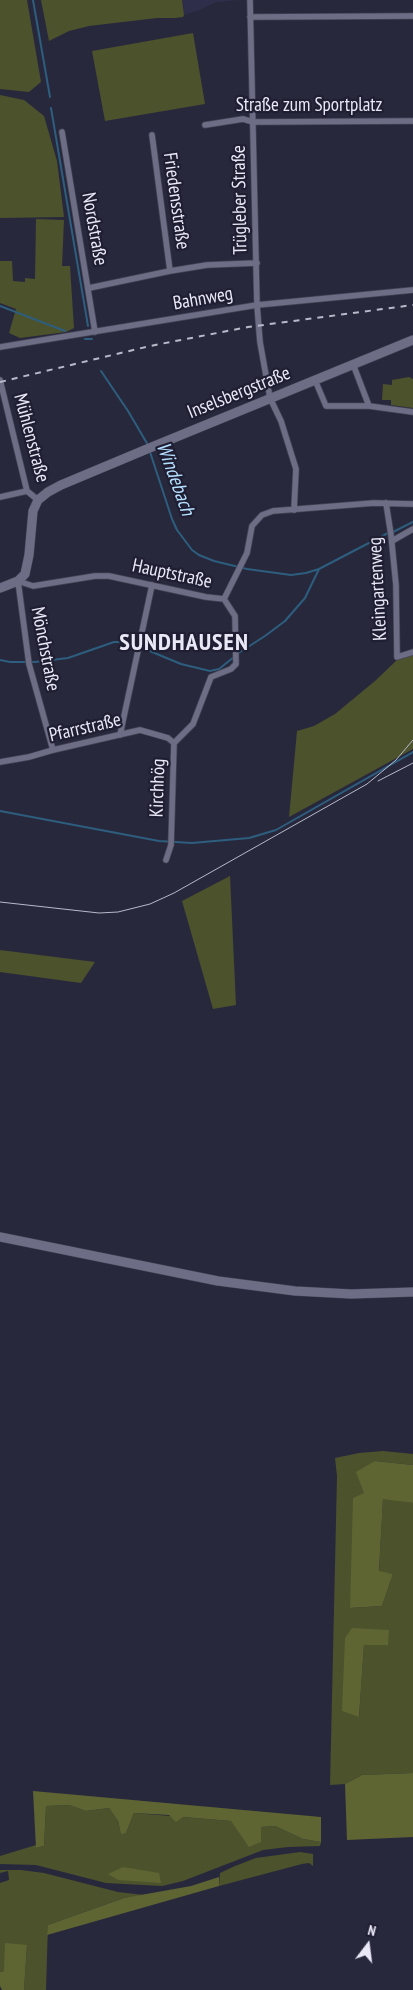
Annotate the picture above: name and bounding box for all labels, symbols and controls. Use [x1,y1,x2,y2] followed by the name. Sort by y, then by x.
[236,95,382,117] street label: Straße zum Sportplatz
[228,145,252,255] street label: Trügleber Straße
[158,151,194,251] street label: Friedensstraße
[76,191,112,267] street label: Nordstraße
[171,283,235,315] street label: Bahnweg
[184,362,294,424] street label: Inselsbergstraße
[8,391,54,485] street label: Mühlenstraße
[151,439,199,519] water label: Windebach
[364,537,392,641] street label: Kleingartenweg
[130,554,214,594] street label: Hauptstraße
[26,605,64,693] street label: Mönchstraße
[118,629,250,657] district label: SUNDHAUSEN
[47,709,123,747] street label: Pfarrstraße
[146,758,170,818] street label: Kirchhög
[343,1920,393,1970] north arrow
[366,1921,378,1940] text: N

